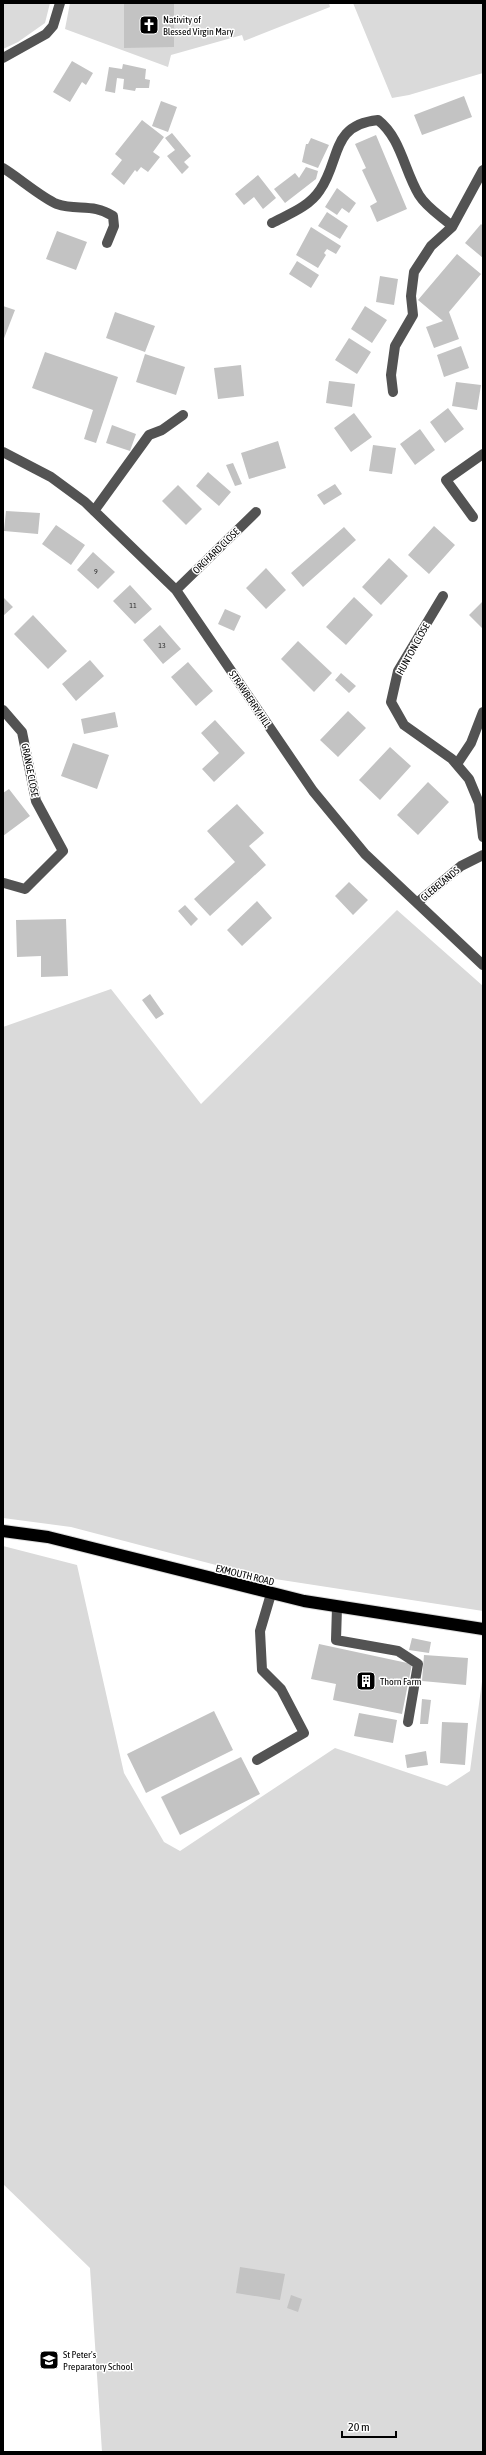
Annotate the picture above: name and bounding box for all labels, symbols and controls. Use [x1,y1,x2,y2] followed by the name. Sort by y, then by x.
[138,14,160,36] church icon: Nativity of Blessed Virgin Mary
[163,14,234,37] place label: Nativity of Blessed Virgin Mary
[190,526,242,576] street label: ORCHARD CLOSE
[94,567,98,576] house number: 9
[129,601,137,610] house number: 11
[394,621,432,677] street label: HUNTON CLOSE
[158,641,166,650] house number: 13
[227,668,273,730] street label: STRAWBERRY HILL
[19,742,41,799] street label: GRANGE CLOSE
[418,865,462,903] street label: GLEBELANDS
[215,1562,276,1588] street label: EXMOUTH ROAD
[355,1670,377,1692] building icon: Thorn Farm
[380,1676,422,1687] place label: Thorn Farm
[38,2349,60,2371] school or university icon: St Peter's Preparatory School
[63,2349,133,2372] place label: St Peter's Preparatory School
[342,2413,396,2439] scale bar
[348,2420,370,2434] text: 20 m

